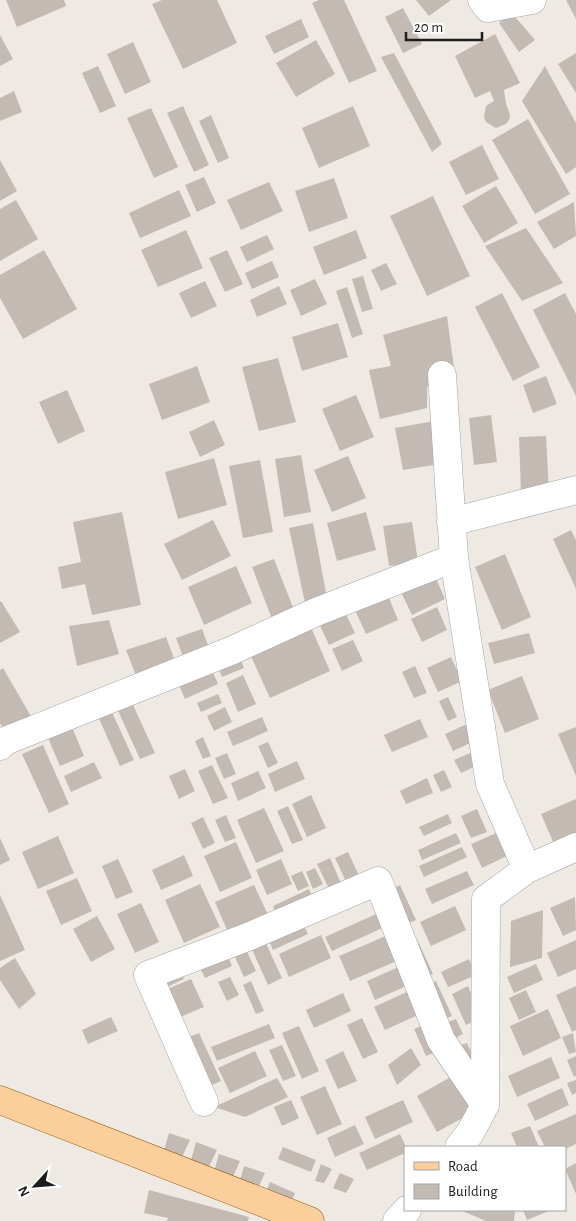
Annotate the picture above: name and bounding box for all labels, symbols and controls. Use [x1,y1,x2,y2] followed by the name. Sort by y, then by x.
[406,10,482,42] scale bar
[414,20,443,35] text: 20 m
[404,1146,566,1211] legend
[448,1159,478,1174] text: Road
[10,1161,60,1211] north arrow
[16,1184,33,1199] text: N
[448,1184,498,1199] text: Building

